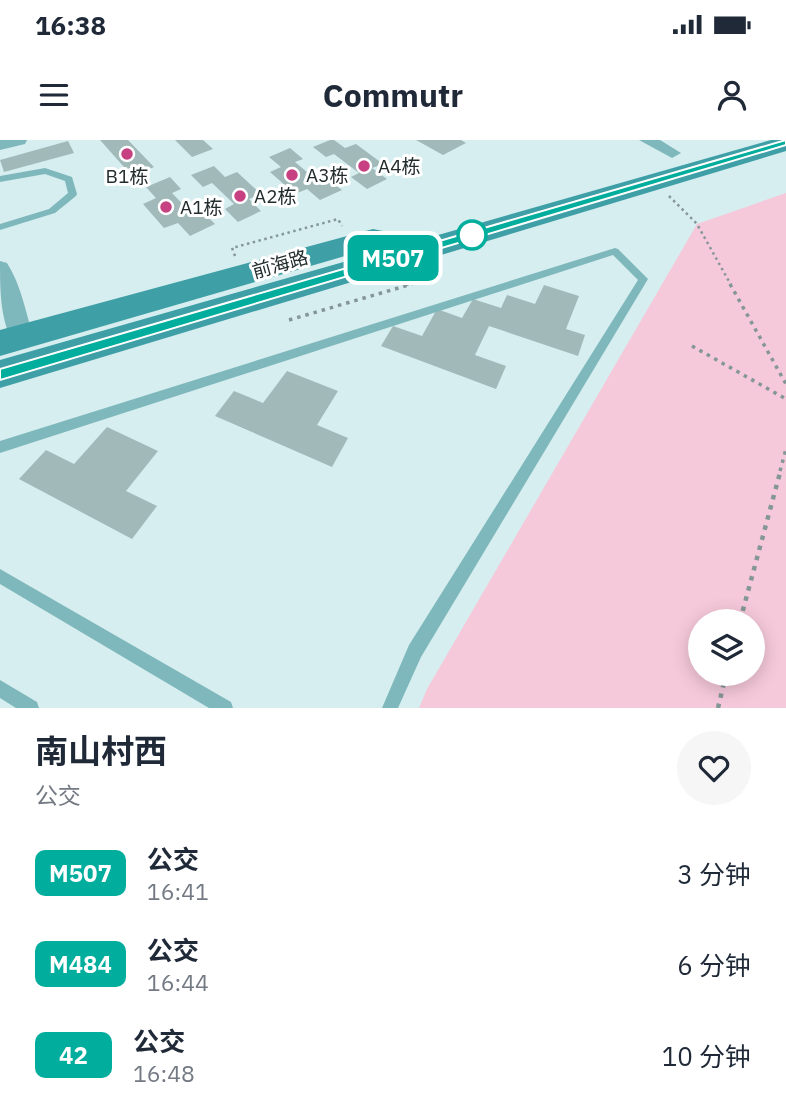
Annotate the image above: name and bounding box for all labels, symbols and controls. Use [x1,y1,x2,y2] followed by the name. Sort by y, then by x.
[35,8,106,42] text: 16:38
[323,74,463,116] text: Commutr
[35,76,73,114] icon: menu
[713,76,751,114] icon: person
[119,146,135,162] marker: B1栋
[378,154,421,178] place label: A4栋
[356,158,372,174] marker: A4栋
[306,163,349,187] place label: A3栋
[106,164,148,188] place label: B1栋
[284,167,300,183] marker: A3栋
[254,184,297,208] place label: A2栋
[232,188,248,204] marker: A2栋
[180,195,223,219] place label: A1栋
[158,199,174,215] marker: A1栋
[457,220,487,250] unlabelled marker
[344,235,442,281] line badge: M507
[362,242,424,274] text: M507
[249,245,311,283] street label: 前海路
[688,609,765,686] map controls
[688,609,765,686] button: layers
[35,729,167,772] text: 南山村西
[677,731,751,805] button: heart
[35,780,81,810] text: 公交
[147,842,199,876] text: 公交
[49,857,112,889] text: M507
[677,857,751,891] text: 3 分钟
[147,876,209,906] text: 16:41
[147,933,199,967] text: 公交
[49,948,112,980] text: M484
[677,948,751,982] text: 6 分钟
[147,967,209,997] text: 16:44
[133,1024,185,1058] text: 公交
[59,1039,88,1071] text: 42
[662,1039,751,1073] text: 10 分钟
[133,1058,195,1088] text: 16:48

